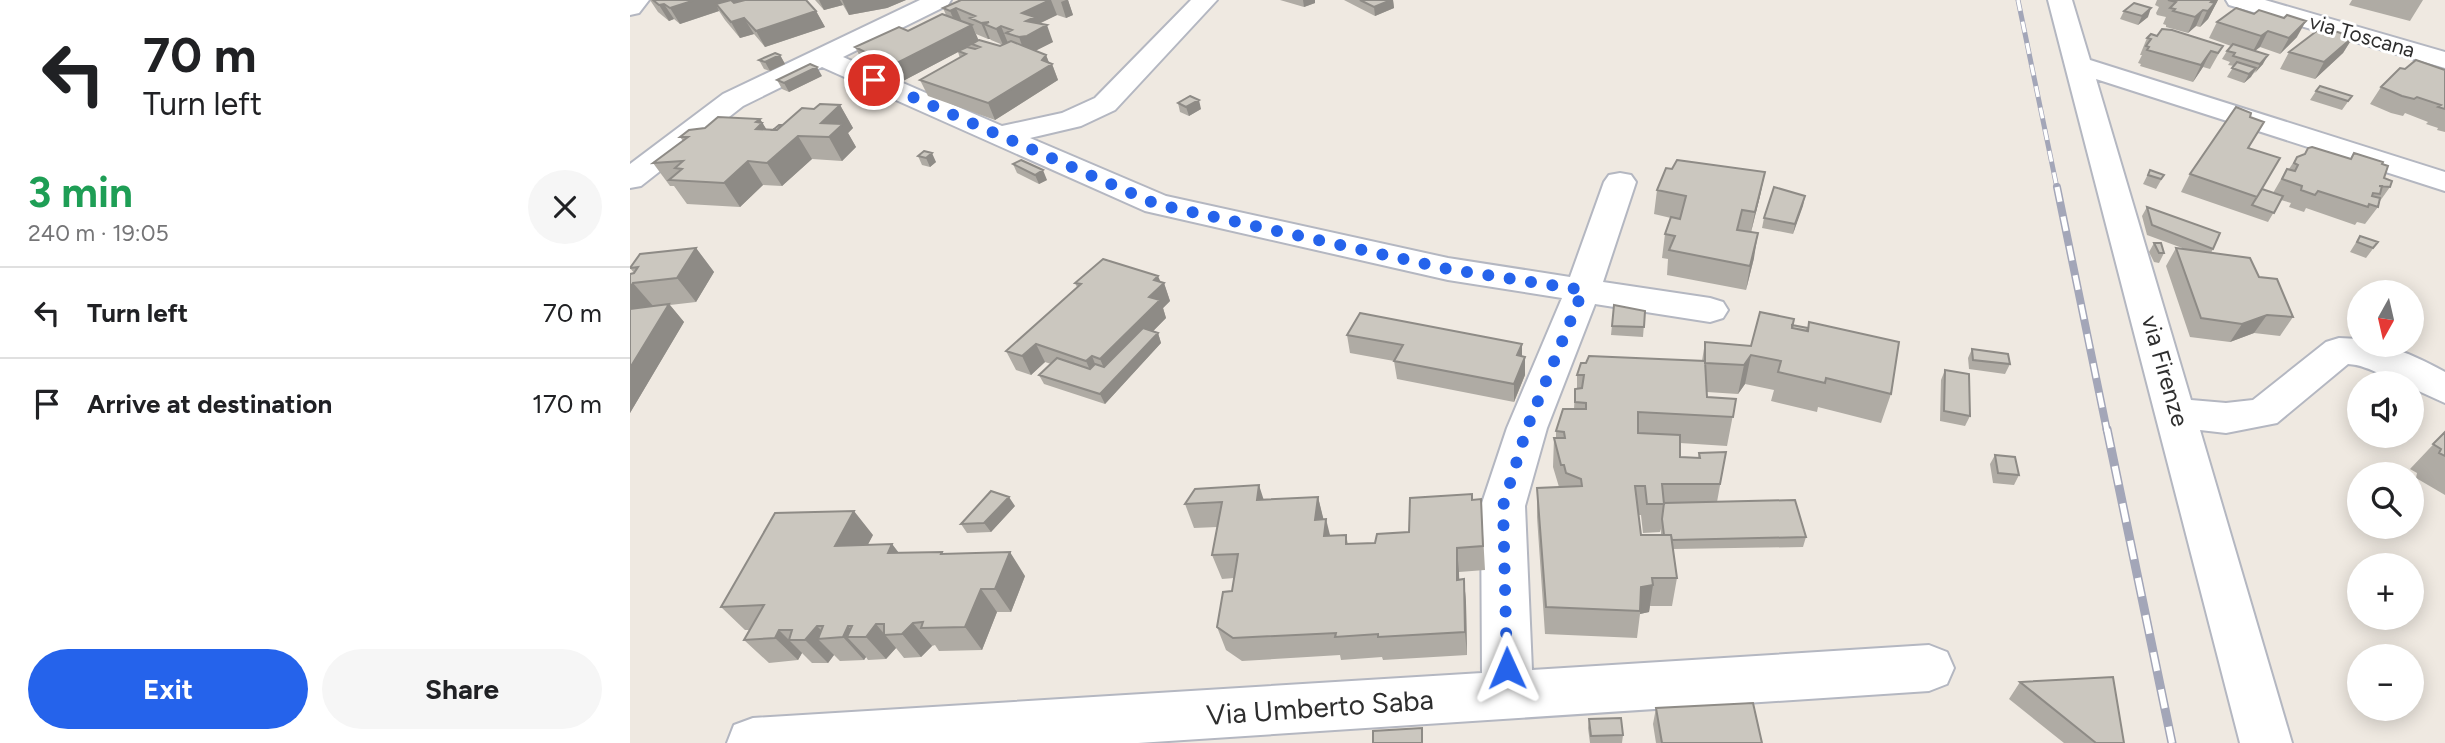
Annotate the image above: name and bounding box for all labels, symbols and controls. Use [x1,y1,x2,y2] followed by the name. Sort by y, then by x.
[2307,9,2418,62] street label: via Toscana
[143,25,256,84] text: 70 m
[28,28,119,119] icon: left
[844,50,904,110] pin
[855,61,893,99] icon: arrive
[143,85,262,123] text: Turn left
[28,167,133,218] text: 3 min
[528,170,602,244] button: close
[28,219,169,247] text: 240 m · 19:05
[2347,280,2424,357] north arrow
[2347,280,2424,721] map controls
[28,294,66,332] icon: left
[87,297,188,329] text: Turn left
[543,297,602,329] text: 70 m
[2136,312,2195,430] street label: via Firenze
[2347,371,2424,448] button: sound
[28,385,66,423] icon: arrive
[87,388,332,420] text: Arrive at destination
[532,388,602,420] text: 170 m
[2347,462,2424,539] button: search
[2347,553,2424,630] button: +
[1470,631,1544,705] position arrow
[2347,644,2424,721] button: −
[28,649,308,729] button: Exit
[322,649,602,729] button: Share
[1205,682,1435,732] street label: Via Umberto Saba

